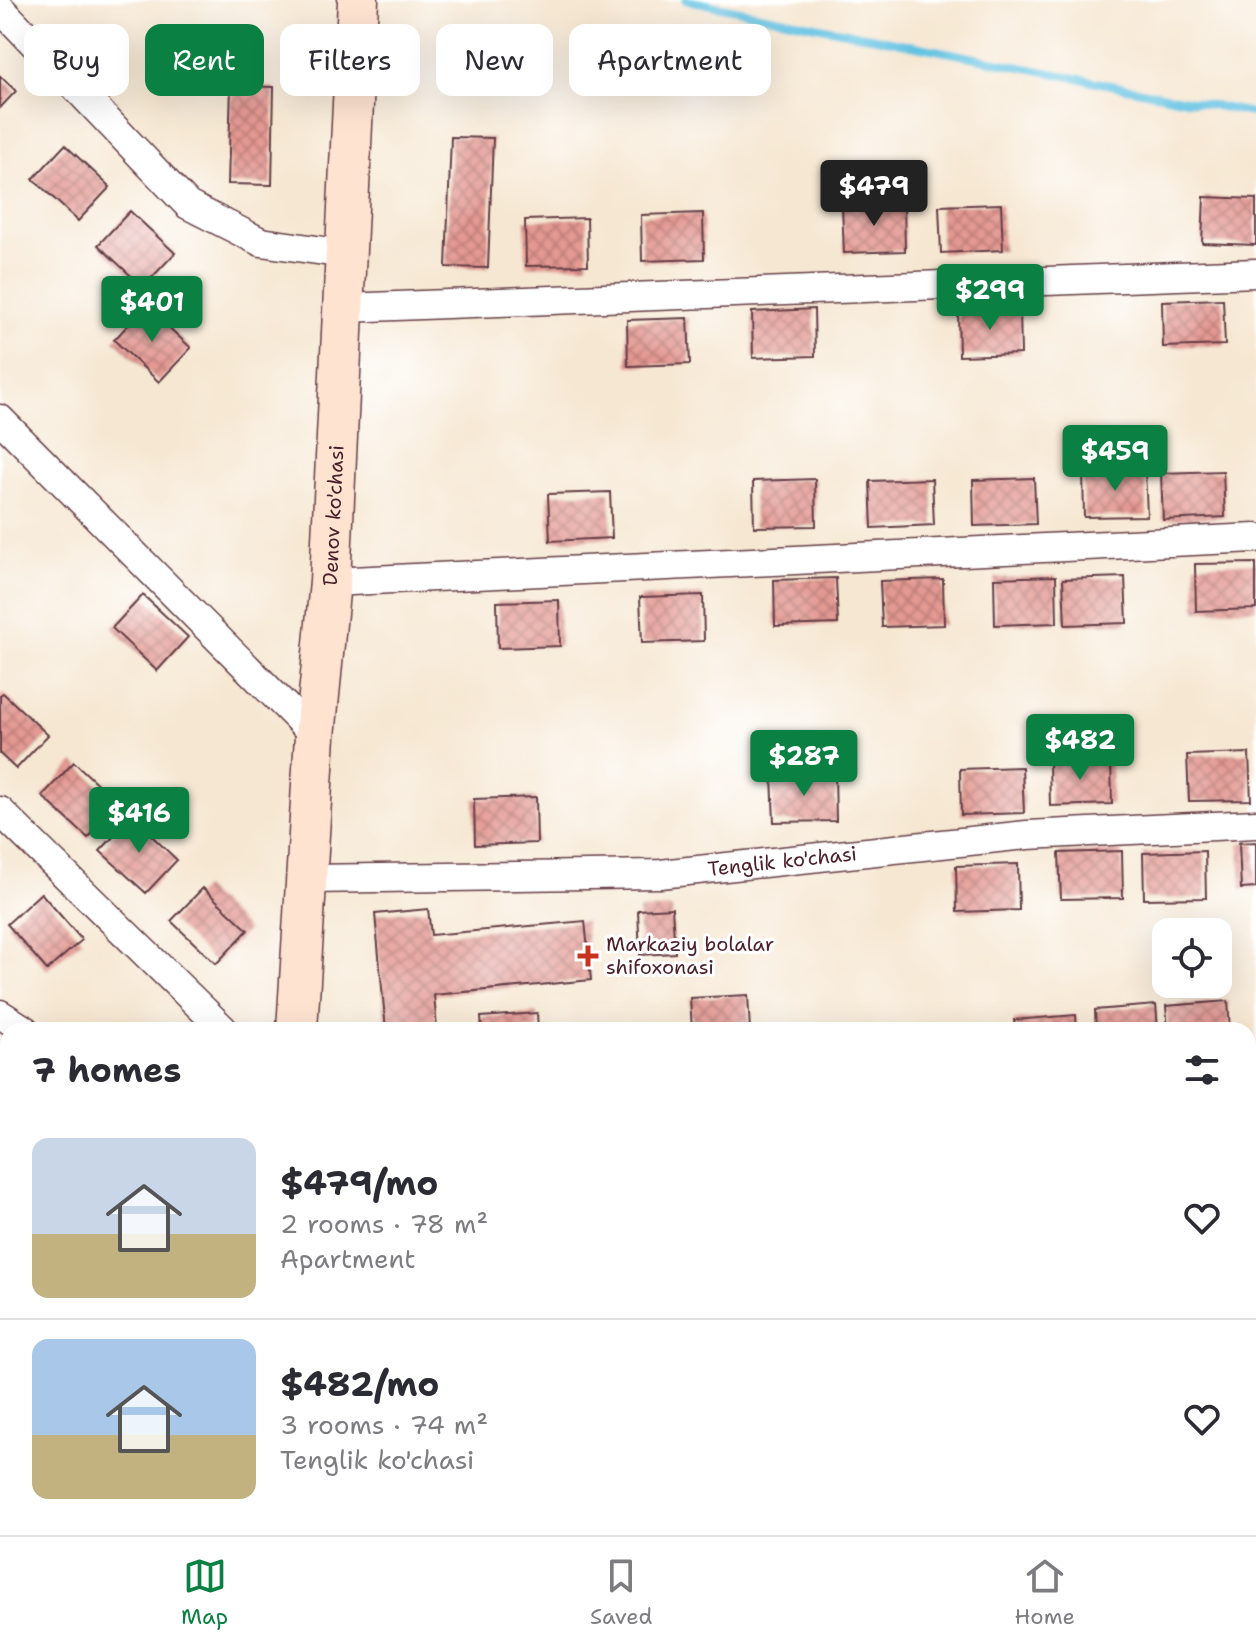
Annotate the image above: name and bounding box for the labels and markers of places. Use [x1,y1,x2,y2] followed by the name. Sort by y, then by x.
[827,160,921,228] pin: $479
[943,264,1037,332] pin: $299
[105,276,199,344] pin: $401
[1068,425,1162,493] pin: $459
[1033,714,1127,782] pin: $482
[757,730,851,798] pin: $287
[92,787,186,855] pin: $416
[606,931,774,980] place label: Markaziy bolalar shifoxonasi
[577,945,599,967] marker: Markaziy bolalar shifoxonasi

